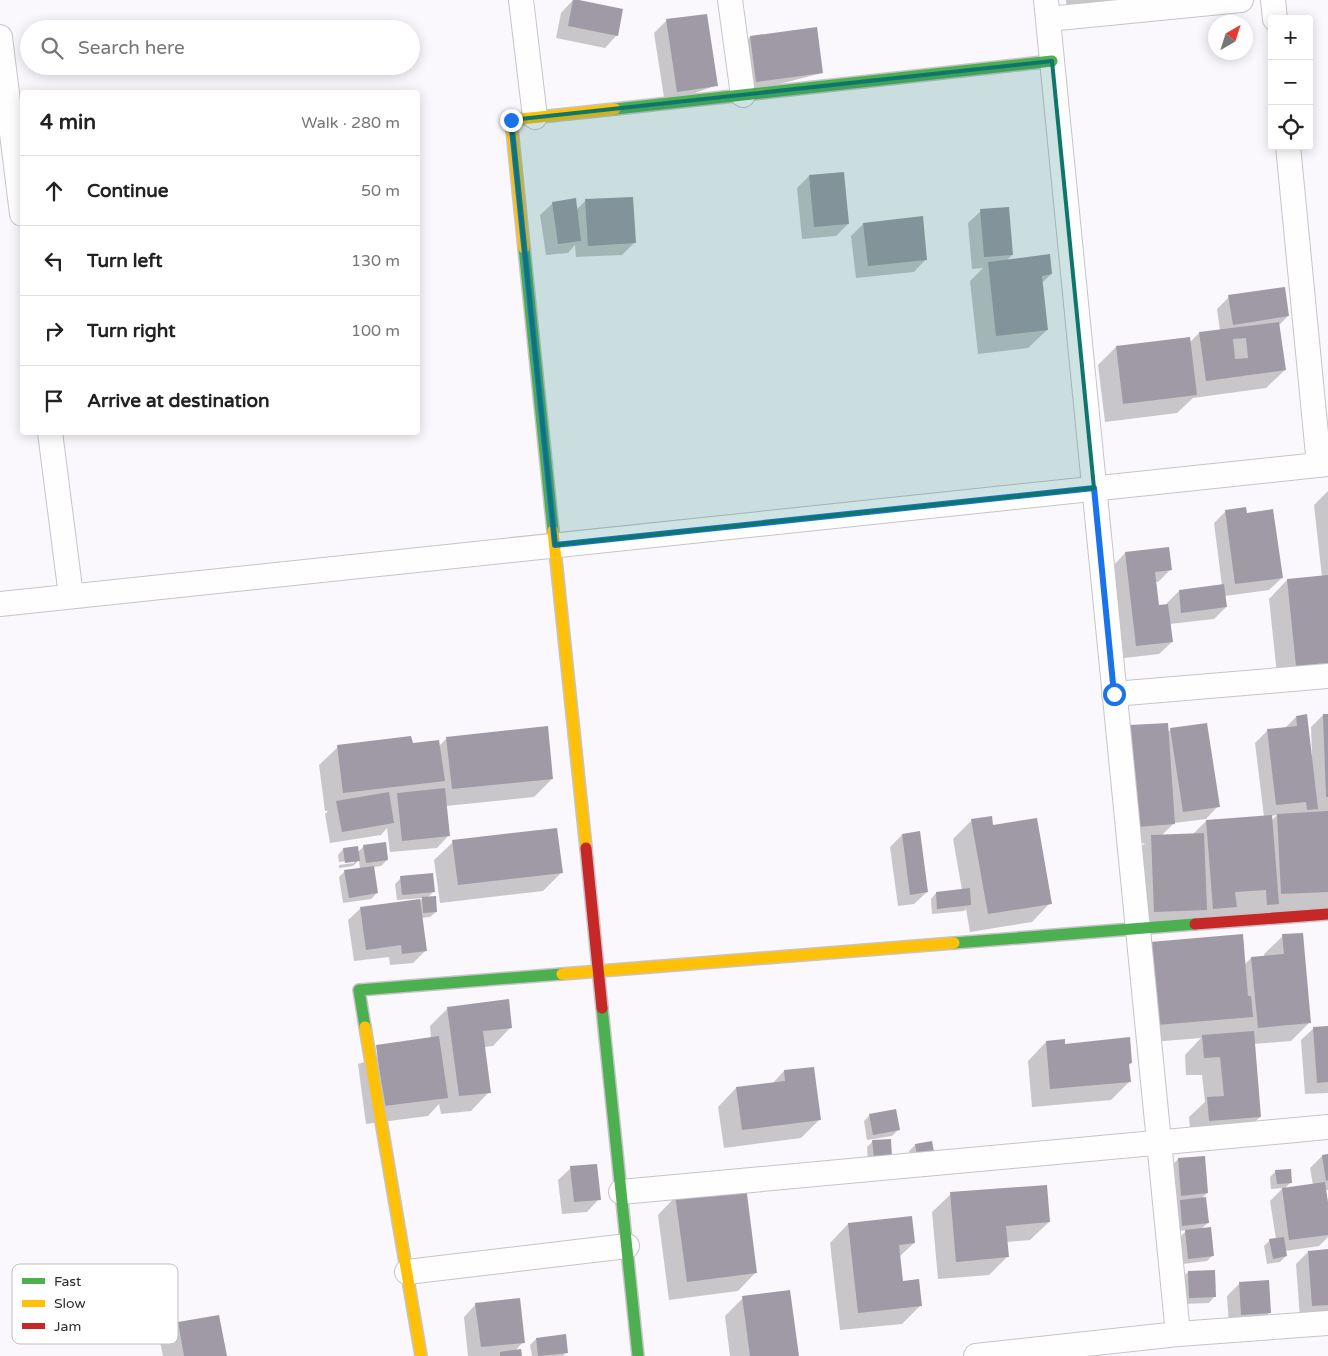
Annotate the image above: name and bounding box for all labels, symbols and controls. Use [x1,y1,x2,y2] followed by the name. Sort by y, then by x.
[1208,15,1253,60] north arrow
[1268,15,1313,150] map controls
[1268,15,1313,60] button: +
[20,20,420,75] search box
[38,34,66,62] icon: search
[78,37,185,59] text: Search here
[1268,60,1313,105] button: −
[1268,105,1313,150] button: locate
[500,109,523,132] route end
[40,110,96,135] text: 4 min
[301,113,400,133] text: Walk · 280 m
[40,177,68,205] icon: ahead
[87,180,169,202] text: Continue
[361,181,400,201] text: 50 m
[40,247,68,275] icon: left
[87,250,163,272] text: Turn left
[351,251,400,271] text: 130 m
[40,317,68,345] icon: right
[87,320,175,342] text: Turn right
[351,321,400,341] text: 100 m
[40,387,68,415] icon: arrive
[87,390,270,412] text: Arrive at destination
[1103,683,1126,706] route start
[12,1264,178,1344] legend
[54,1273,82,1290] text: Fast
[54,1295,86,1312] text: Slow
[54,1318,81,1335] text: Jam

